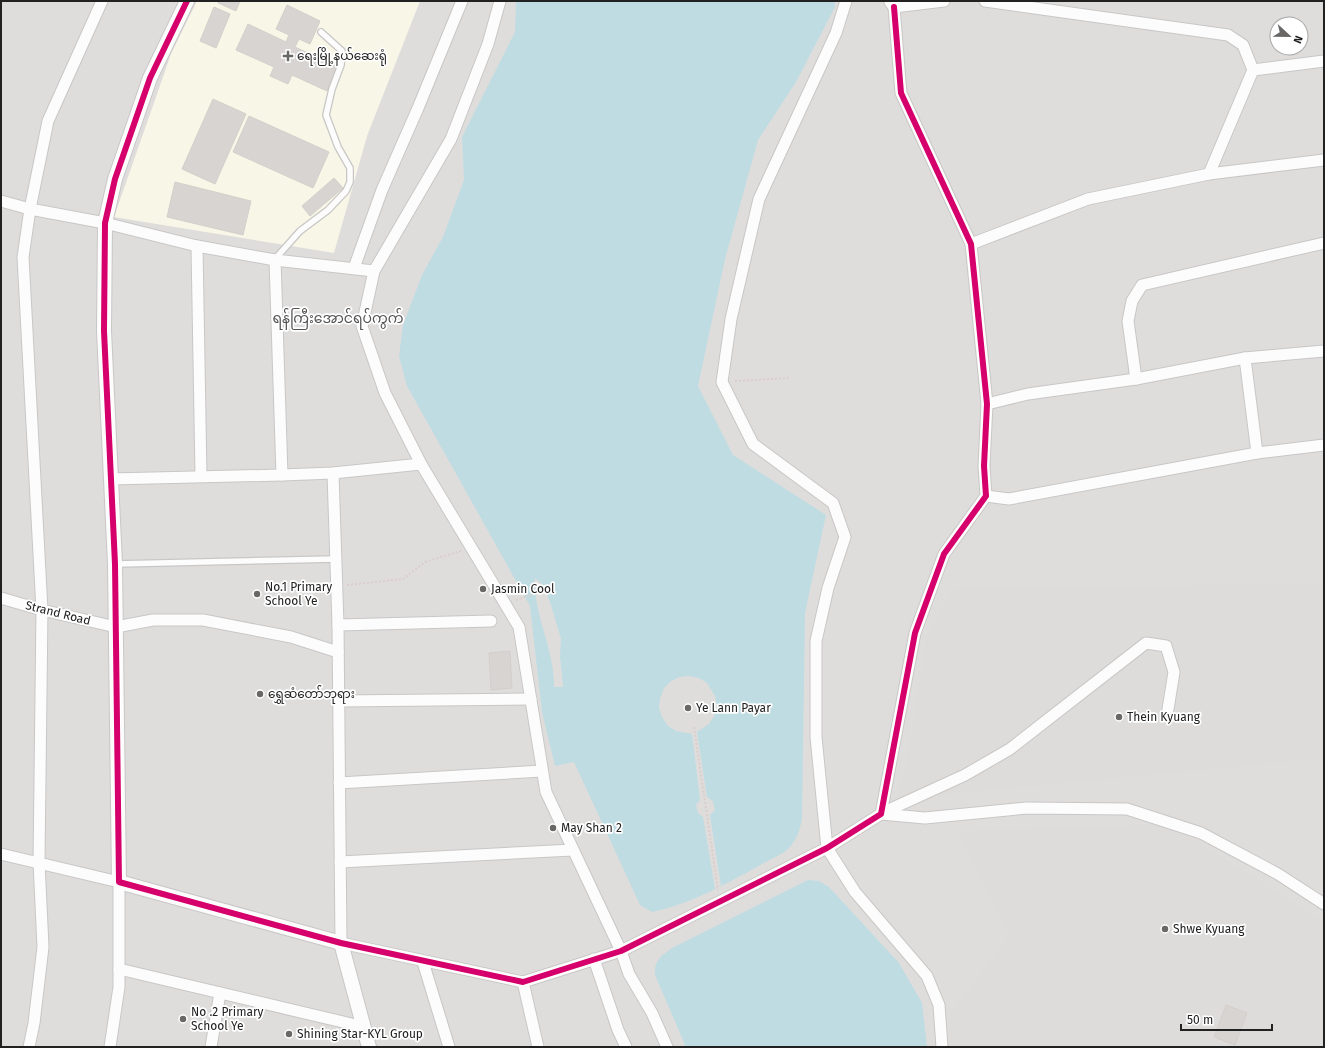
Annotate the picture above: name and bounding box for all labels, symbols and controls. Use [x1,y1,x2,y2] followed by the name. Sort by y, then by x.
[1269,16,1309,56] north arrow
[1290,34,1305,45] text: N
[297,47,387,66] place label: ရေးမြို့နယ်ဆေးရုံ
[282,50,294,62] marker: ရေးမြို့နယ်ဆေးရုံ
[272,308,404,330] district label: ရန်ကြီးအောင်ရပ်ကွက်
[265,580,332,608] place label: No.1 Primary School Ye
[491,582,555,596] place label: Jasmin Cool
[478,584,488,594] marker: Jasmin Cool
[252,589,262,599] marker: No.1 Primary School Ye
[24,598,92,628] street label: Strand Road
[268,685,355,704] place label: ရွှေဆံတော်ဘုရား
[255,689,265,699] marker: ရွှေဆံတော်ဘုရား
[696,701,771,715] place label: Ye Lann Payar
[683,703,693,713] marker: Ye Lann Payar
[1127,710,1201,724] place label: Thein Kyuang
[1114,712,1124,722] marker: Thein Kyuang
[561,821,622,835] place label: May Shan 2
[548,823,558,833] marker: May Shan 2
[1173,922,1245,936] place label: Shwe Kyuang
[1160,924,1170,934] marker: Shwe Kyuang
[191,1005,264,1033] place label: No .2 Primary School Ye
[1181,1006,1272,1032] scale bar
[1187,1013,1213,1027] text: 50 m
[178,1014,188,1024] marker: No .2 Primary School Ye
[297,1027,423,1041] place label: Shining Star-KYL Group
[284,1029,294,1039] marker: Shining Star-KYL Group

